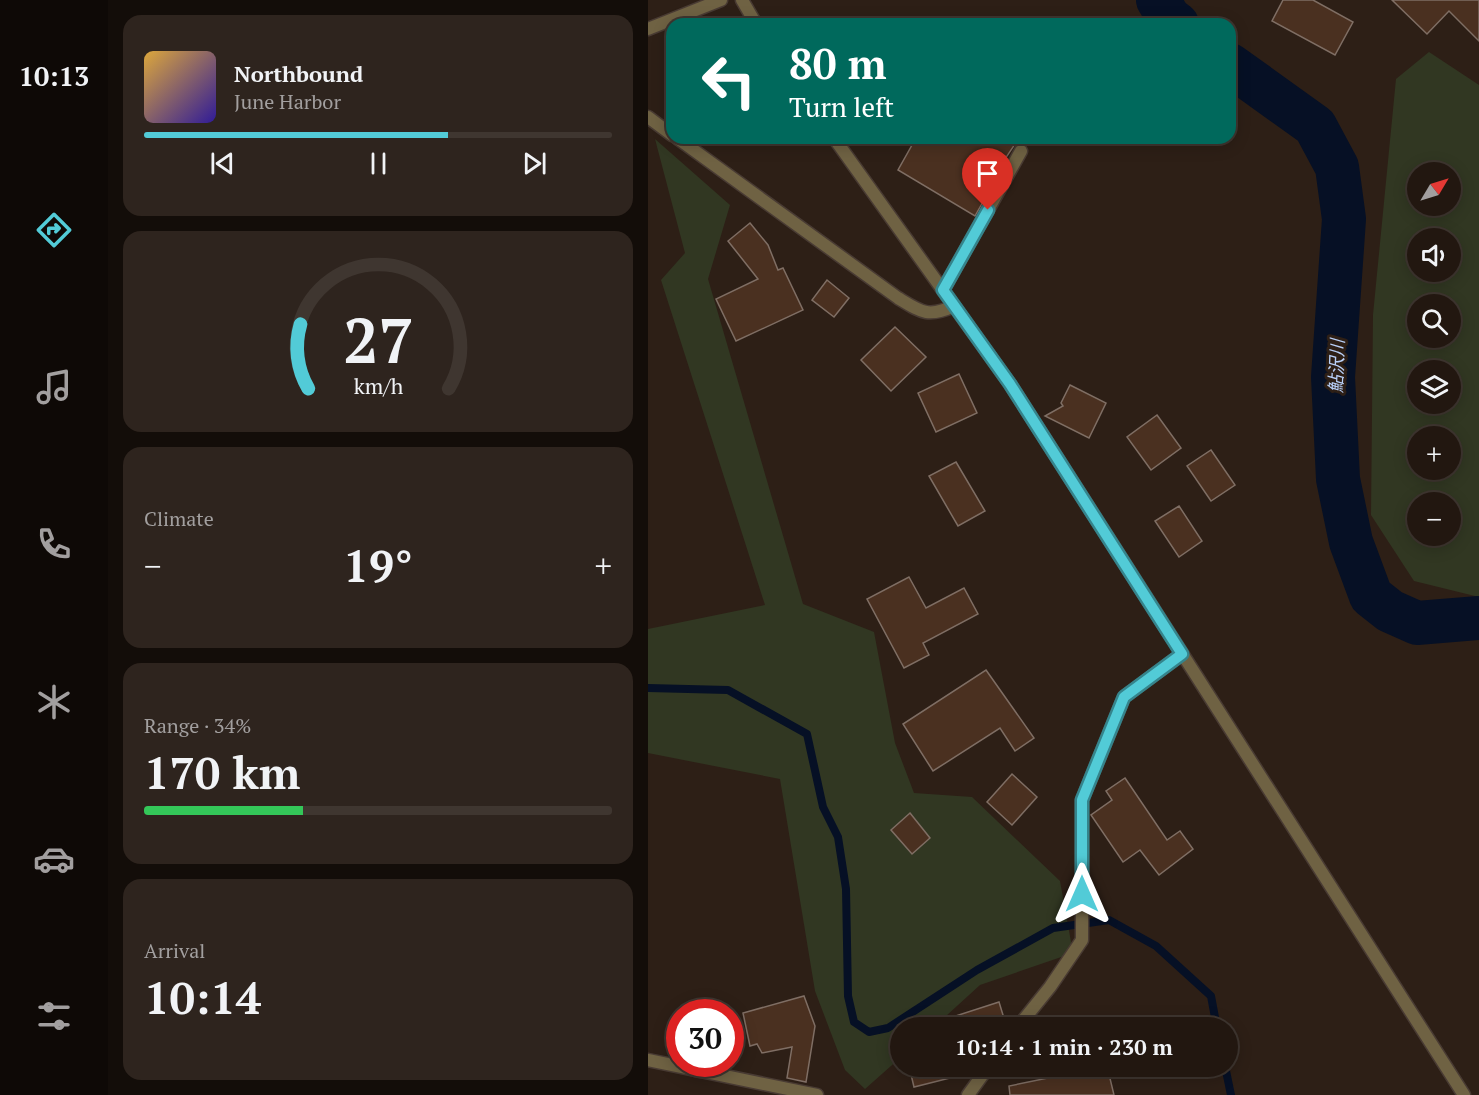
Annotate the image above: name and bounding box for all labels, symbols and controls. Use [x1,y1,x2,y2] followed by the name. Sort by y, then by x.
[789,35,887,91] text: 80 m
[690,42,768,120] icon: left
[19,58,89,94] text: 10:13
[234,59,363,88] text: Northbound
[234,88,341,115] text: June Harbor
[789,89,894,125] text: Turn left
[206,147,239,180] icon: previous
[362,147,395,180] icon: pause
[518,147,551,180] icon: next
[962,148,1013,210] pin
[971,157,1004,190] icon: arrive
[1407,162,1461,216] north arrow
[1407,162,1461,546] map controls
[33,209,75,251] icon: directions
[1407,228,1461,282] button: sound
[1407,294,1461,348] button: search
[343,298,413,381] text: 27
[1323,337,1349,393] water label: 鮎沢川
[1407,360,1461,414] button: layers
[33,366,75,408] icon: music
[353,372,403,400] text: km/h
[1407,426,1461,480] button: +
[1407,492,1461,546] button: −
[144,505,214,532] text: Climate
[33,523,75,565] icon: phone
[343,535,413,595] text: 19°
[144,544,162,587] text: −
[594,544,612,587] text: +
[33,681,75,723] icon: climate
[144,712,251,739] text: Range · 34%
[144,742,300,802] text: 170 km
[33,838,75,880] icon: car
[1050,862,1114,926] position arrow
[144,937,205,964] text: Arrival
[144,967,261,1027] text: 10:14
[33,995,75,1037] icon: filters
[666,999,744,1077] speed limit sign: 30
[955,1032,1173,1061] text: 10:14 · 1 min · 230 m

